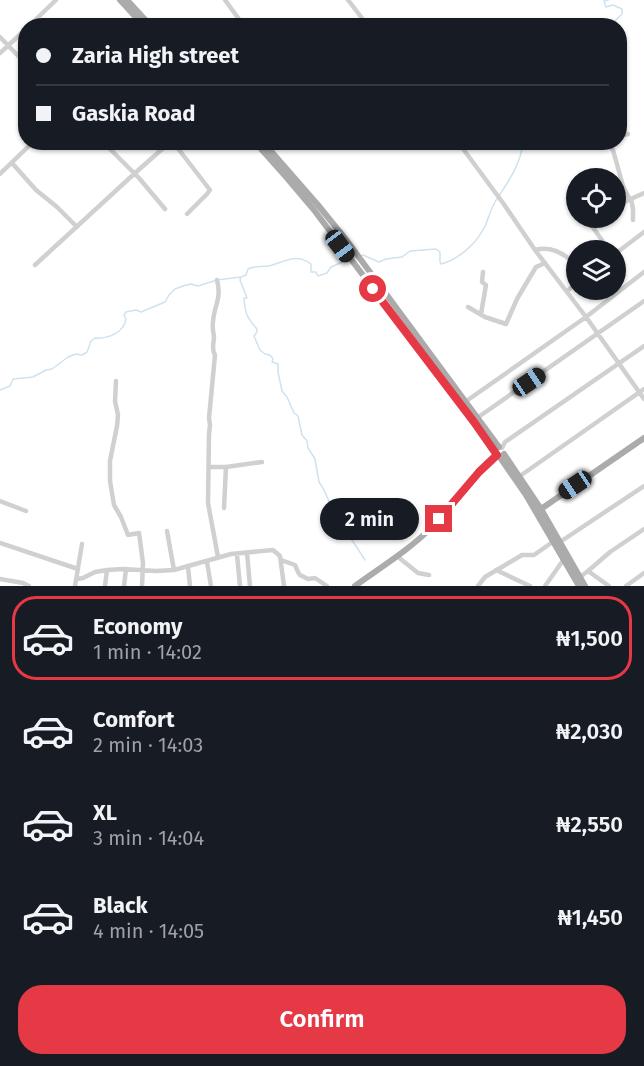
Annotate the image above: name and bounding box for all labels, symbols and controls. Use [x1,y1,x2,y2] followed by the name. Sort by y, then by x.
[72,42,239,69] text: Zaria High street
[72,100,195,127] text: Gaskia Road
[566,168,626,300] map controls
[566,168,626,228] button: locate
[322,226,358,266] car
[566,240,626,300] button: layers
[359,275,386,302] route start
[509,364,549,400] car
[555,467,595,503] car
[319,498,418,540] callout: 2 min
[425,505,452,532] route end
[345,507,394,531] text: 2 min
[21,611,75,665] icon: car
[93,613,182,640] text: Economy
[556,625,623,652] text: ₦1,500
[93,640,202,664] text: 1 min · 14:02
[21,704,75,758] icon: car
[93,706,174,733] text: Comfort
[556,718,623,745] text: ₦2,030
[93,733,203,757] text: 2 min · 14:03
[21,797,75,851] icon: car
[93,799,117,826] text: XL
[556,811,623,838] text: ₦2,550
[93,826,204,850] text: 3 min · 14:04
[21,890,75,944] icon: car
[93,892,148,919] text: Black
[557,904,623,931] text: ₦1,450
[93,919,204,943] text: 4 min · 14:05
[18,985,626,1054] button: Confirm

